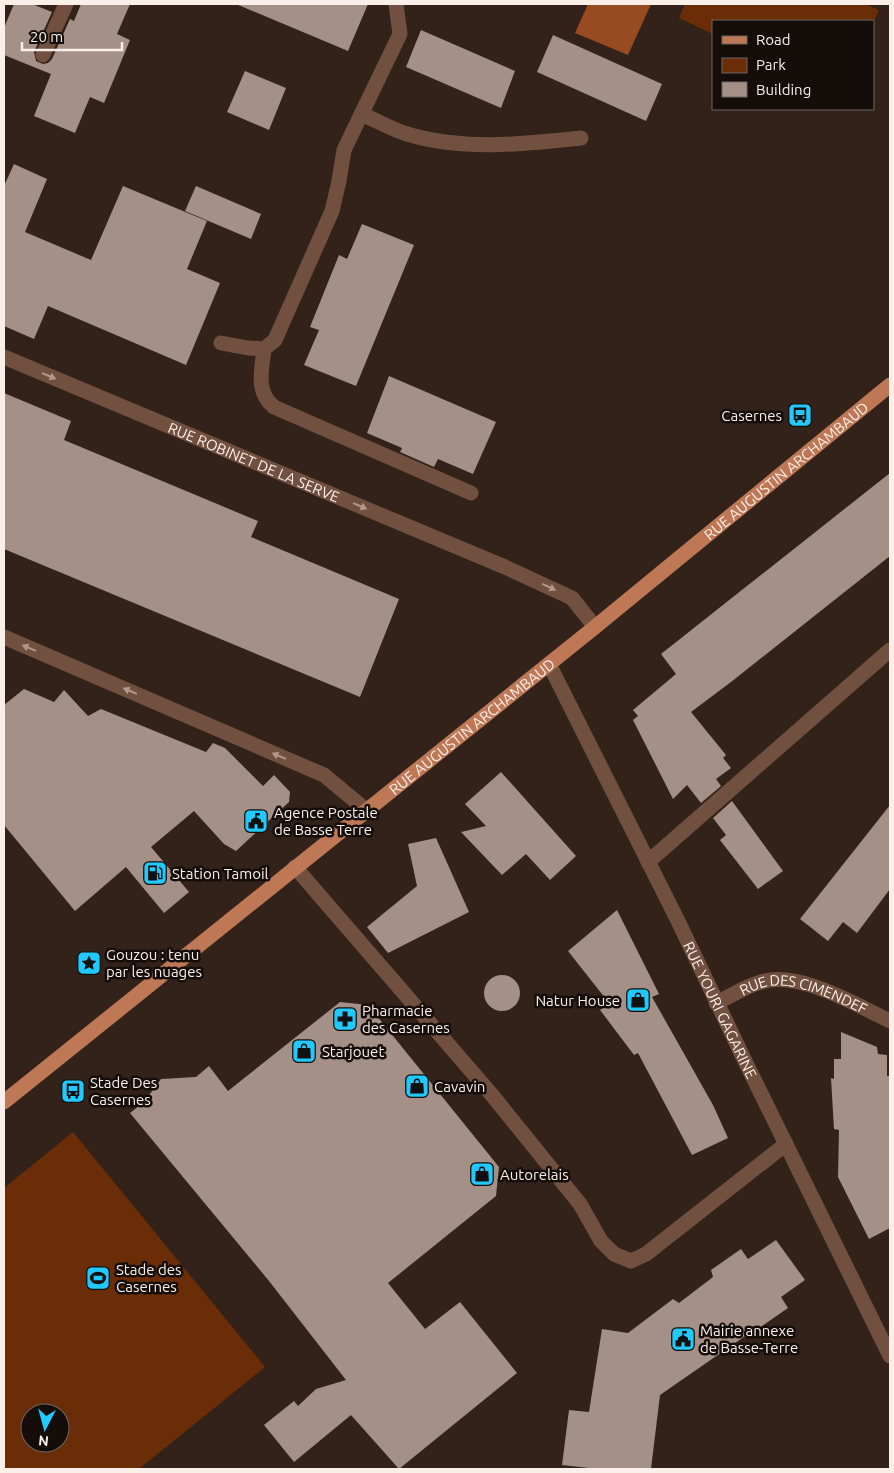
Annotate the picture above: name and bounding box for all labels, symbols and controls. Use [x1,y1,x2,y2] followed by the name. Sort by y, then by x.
[22,20,122,52] scale bar
[712,20,874,110] legend
[30,28,63,45] text: 20 m
[756,31,791,48] text: Road
[756,56,786,73] text: Park
[756,81,811,98] text: Building
[42,372,57,380] one-way arrow
[700,398,871,543] street label: RUE AUGUSTIN ARCHAMBAUD
[787,402,813,428] bus stop icon: Casernes
[721,407,782,424] place label: Casernes
[166,418,342,505] street label: RUE ROBINET DE LA SERVE
[353,503,367,511] one-way arrow
[542,584,556,592] one-way arrow
[21,644,36,652] one-way arrow
[386,655,558,798] street label: RUE AUGUSTIN ARCHAMBAUD
[123,687,137,695] one-way arrow
[272,751,286,759] one-way arrow
[274,804,378,838] place label: Agence Postale de Basse Terre
[243,808,269,834] public building icon: Agence Postale de Basse Terre
[142,860,168,886] fuel station icon: Station Tamoil
[172,865,269,882] place label: Station Tamoil
[680,939,761,1081] street label: RUE YOURI GAGARINE
[106,946,202,980] place label: Gouzou : tenu par les nuages
[76,950,102,976] place icon: Gouzou : tenu par les nuages
[736,971,870,1017] street label: RUE DES CIMENDEF
[625,987,651,1013] shop icon: Natur House
[535,992,620,1009] place label: Natur House
[362,1002,450,1036] place label: Pharmacie des Casernes
[332,1006,358,1032] pharmacy icon: Pharmacie des Casernes
[291,1038,317,1064] shop icon: Starjouet
[322,1043,384,1060] place label: Starjouet
[404,1073,430,1099] shop icon: Cavavin
[90,1074,157,1108] place label: Stade Des Casernes
[60,1078,86,1104] bus stop icon: Stade Des Casernes
[434,1078,485,1095] place label: Cavavin
[469,1161,495,1187] shop icon: Autorelais
[500,1166,569,1183] place label: Autorelais
[116,1261,182,1295] place label: Stade des Casernes
[85,1265,111,1291] sports icon: Stade des Casernes
[700,1322,798,1356] place label: Mairie annexe de Basse-Terre
[670,1326,696,1352] public building icon: Mairie annexe de Basse-Terre
[20,1403,70,1453] north arrow
[38,1432,50,1449] text: N

